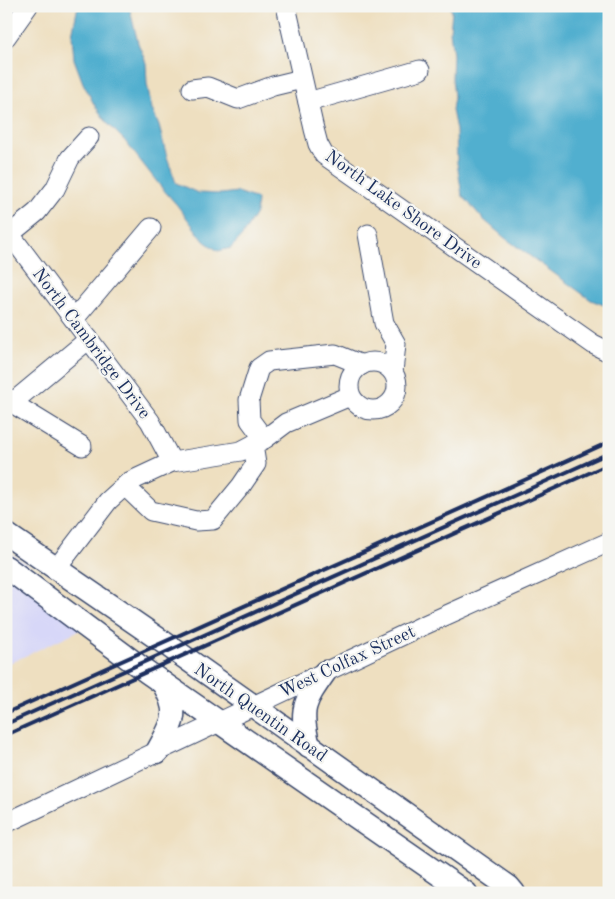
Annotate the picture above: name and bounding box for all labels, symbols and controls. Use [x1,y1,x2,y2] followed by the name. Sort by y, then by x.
[322,147,485,273] street label: North Lake Shore Drive
[29,265,154,422] street label: North Cambridge Drive
[277,623,418,701] street label: West Colfax Street
[191,660,330,765] street label: North Quentin Road

